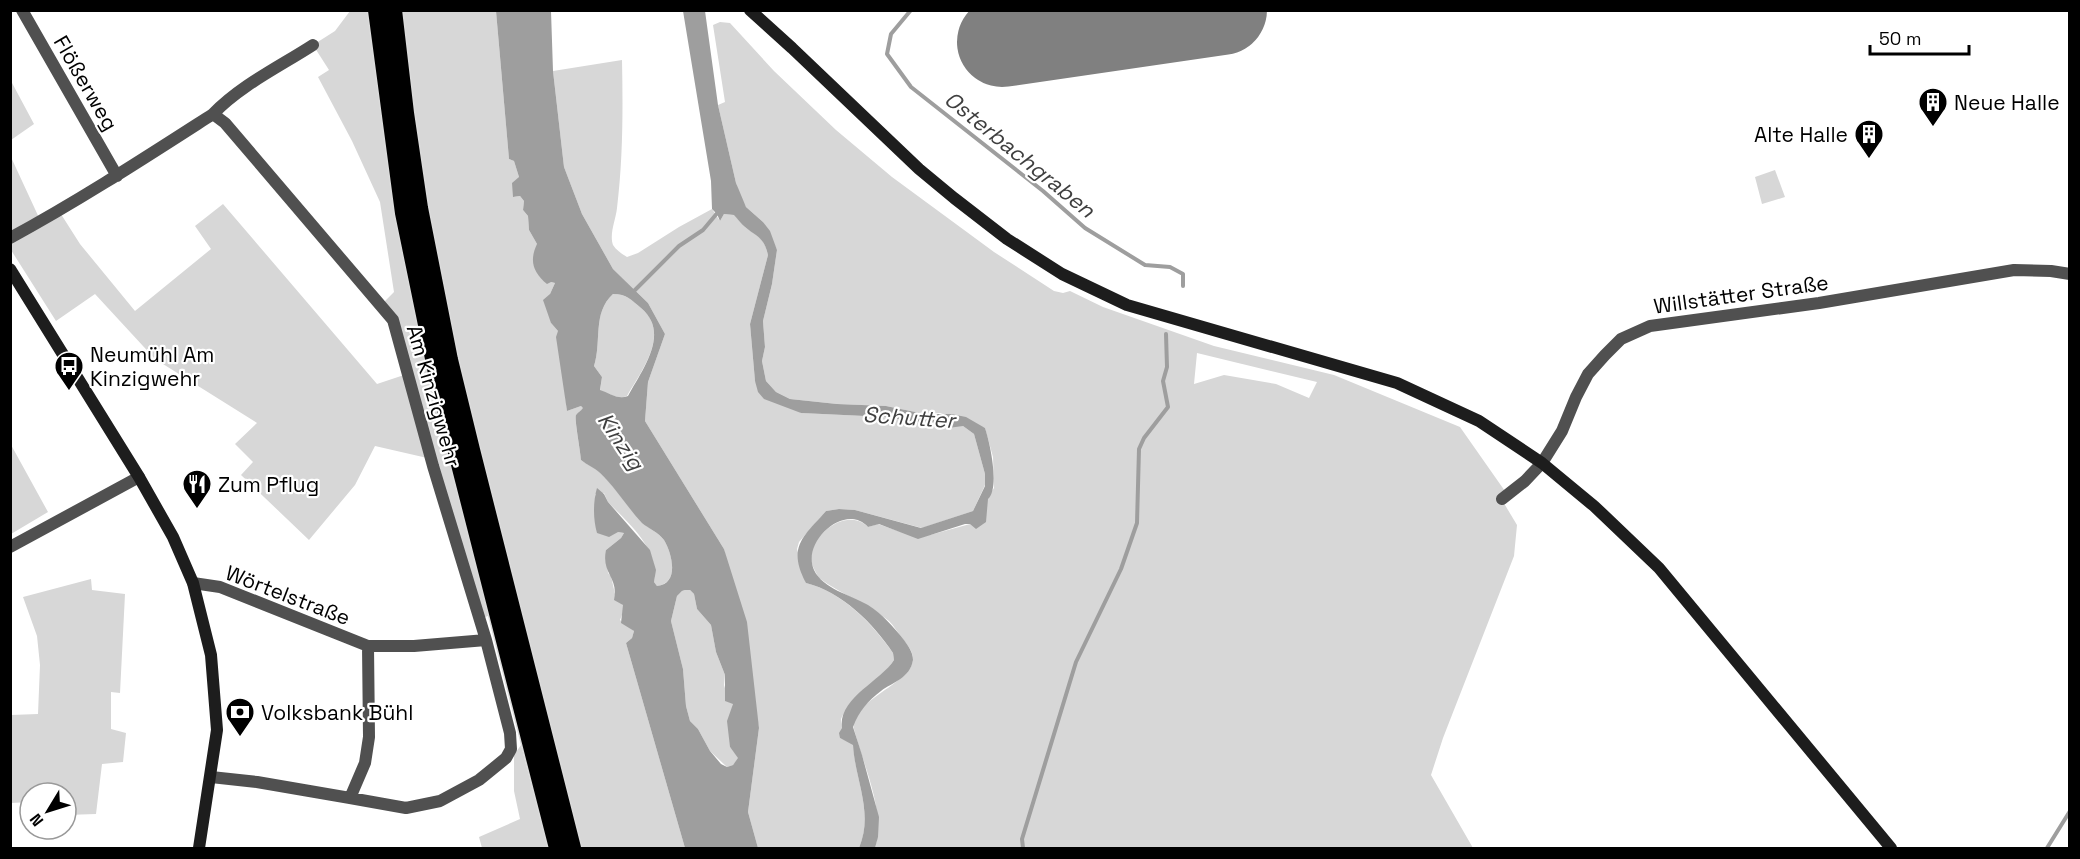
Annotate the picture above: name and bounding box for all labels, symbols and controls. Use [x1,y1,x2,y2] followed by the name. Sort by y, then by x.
[1870,18,1969,56] scale bar
[1879,27,1921,50] text: 50 m
[48,31,124,135] street label: Flößerweg
[939,85,1101,224] water label: Osterbachgraben
[1917,86,1949,128] building icon: Neue Halle
[1954,89,2060,116] place label: Neue Halle
[1853,118,1885,160] building icon: Alte Halle
[1754,121,1848,148] place label: Alte Halle
[1652,268,1830,320] street label: Willstätter Straße
[401,322,467,470] street label: Am Kinzigwehr
[90,341,214,392] place label: Neumühl Am Kinzigwehr
[53,350,85,392] bus stop icon: Neumühl Am Kinzigwehr
[862,400,959,434] water label: Schutter
[592,407,651,476] water label: Kinzig
[181,468,213,510] restaurant icon: Zum Pflug
[218,471,319,498] place label: Zum Pflug
[222,559,354,631] street label: Wörtelstraße
[224,696,256,738] bank icon: Volksbank Bühl
[261,699,413,726] place label: Volksbank Bühl
[18,781,78,841] north arrow
[25,809,48,831] text: N

